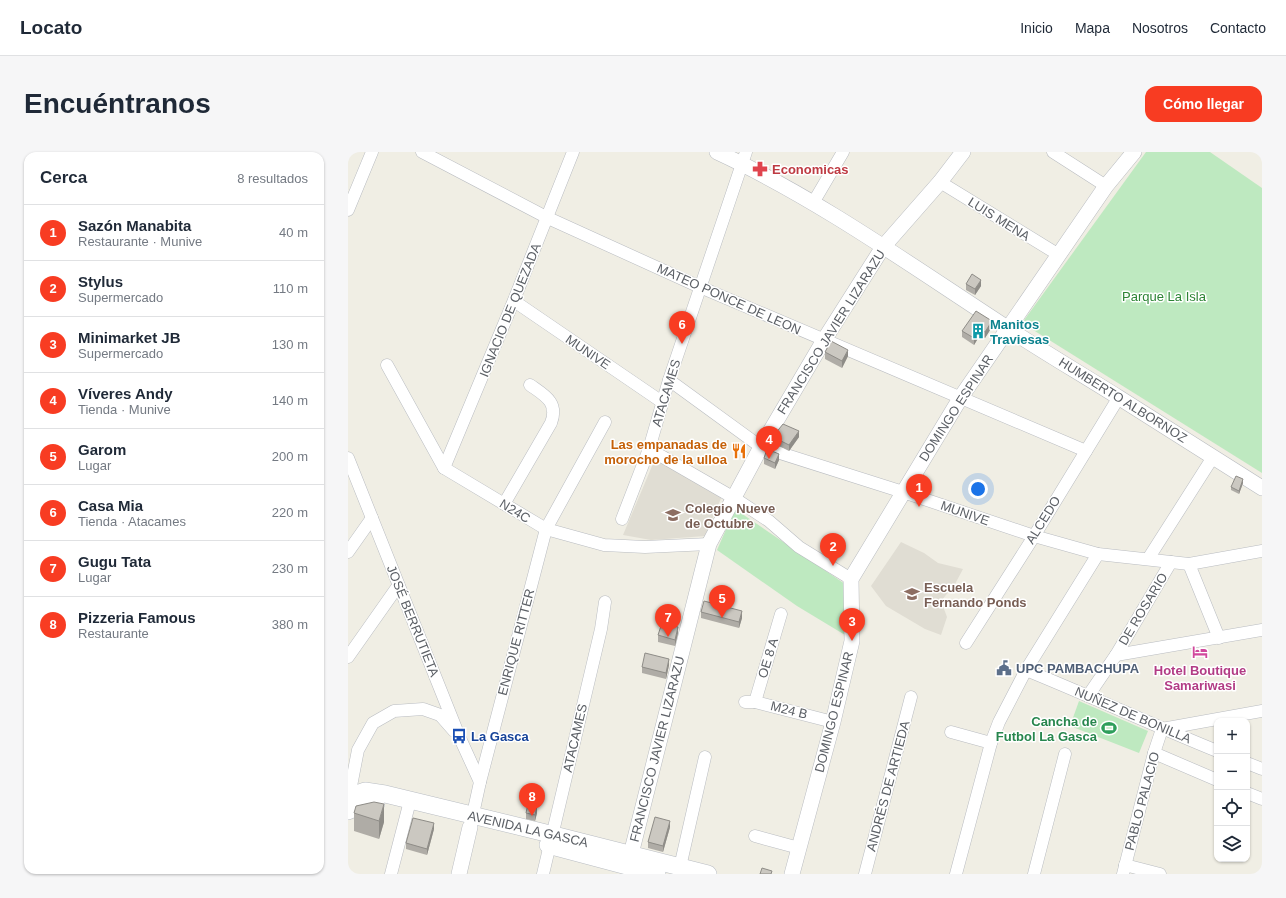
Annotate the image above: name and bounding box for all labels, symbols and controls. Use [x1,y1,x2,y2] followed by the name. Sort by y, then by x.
[20,17,82,38] text: Locato
[1020,20,1053,36] text: Inicio
[1075,20,1110,36] text: Mapa
[1132,20,1188,36] text: Nosotros
[1210,20,1266,36] text: Contacto
[1145,86,1262,122] button: Cómo llegar
[24,88,211,119] text: Encuéntranos
[751,160,769,178] pharmacy icon: Economicas
[772,162,849,177] place label: Economicas
[40,168,87,187] text: Cerca
[237,171,308,186] text: 8 resultados
[965,194,1033,244] street label: LUIS MENA
[78,217,191,234] text: Sazón Manabita
[49,225,57,240] text: 1
[279,225,308,240] text: 40 m
[78,234,202,249] text: Restaurante · Munive
[476,241,544,379] street label: IGNACIO DE QUEZADA
[774,247,888,417] street label: FRANCISCO JAVIER LIZARAZU
[655,260,803,338] street label: MATEO PONCE DE LEON
[78,273,123,290] text: Stylus
[49,281,57,296] text: 2
[273,281,308,296] text: 110 m
[1122,289,1207,304] park label: Parque La Isla
[78,290,163,305] text: Supermercado
[669,311,695,344] pin: 6
[990,317,1049,347] place label: Manitos Traviesas
[969,322,987,340] building icon: Manitos Traviesas
[78,329,181,346] text: Minimarket JB
[563,332,613,373] street label: MUNIVE
[49,337,57,352] text: 3
[272,337,308,352] text: 130 m
[78,346,163,361] text: Supermercado
[916,352,996,464] street label: DOMINGO ESPINAR
[1056,354,1190,446] street label: HUMBERTO ALBORNOZ
[649,357,683,428] street label: ATACAMES
[78,385,173,402] text: Víveres Andy
[49,393,57,408] text: 4
[272,393,308,408] text: 140 m
[78,402,171,417] text: Tienda · Munive
[756,426,782,459] pin: 4
[604,437,728,467] place label: Las empanadas de morocho de la ulloa
[78,441,126,458] text: Garom
[730,442,748,460] restaurant icon: Las empanadas de morocho de la ulloa
[49,449,57,464] text: 5
[272,449,308,464] text: 200 m
[78,458,111,473] text: Lugar
[906,474,932,507] pin: 1
[968,479,988,499] your location
[1022,493,1064,547] street label: ALCEDO
[497,496,533,526] street label: N24C
[78,497,143,514] text: Casa Mia
[939,498,992,528] street label: MUNIVE
[685,501,775,531] place label: Colegio Nueve de Octubre
[49,505,57,520] text: 6
[272,505,308,520] text: 220 m
[664,506,682,524] school or university icon: Colegio Nueve de Octubre
[78,514,186,529] text: Tienda · Atacames
[820,533,846,566] pin: 2
[78,553,151,570] text: Gugu Tata
[49,561,57,576] text: 7
[272,561,308,576] text: 230 m
[384,563,442,679] street label: JOSÉ BERRUTIETA
[78,570,111,585] text: Lugar
[1116,570,1170,648] street label: DE ROSARIO
[924,580,1027,610] place label: Escuela Fernando Ponds
[709,585,735,618] pin: 5
[903,585,921,603] school or university icon: Escuela Fernando Ponds
[495,587,537,697] street label: ENRIQUE RITTER
[655,604,681,637] pin: 7
[839,608,865,641] pin: 3
[78,609,196,626] text: Pizzeria Famous
[49,617,57,632] text: 8
[272,617,308,632] text: 380 m
[78,626,149,641] text: Restaurante
[755,636,781,680] street label: OE 8 A
[1191,643,1209,661] hotel icon: Hotel Boutique Samariwasi
[812,650,856,774] street label: DOMINGO ESPINAR
[627,654,687,844] street label: FRANCISCO JAVIER LIZARAZU
[995,659,1013,677] public building icon: UPC PAMBACHUPA
[1016,661,1140,676] place label: UPC PAMBACHUPA
[1154,663,1246,693] place label: Hotel Boutique Samariwasi
[1073,684,1194,746] street label: NUÑEZ DE BONILLA
[769,698,809,722] street label: M24 B
[560,702,590,774] street label: ATACAMES
[996,714,1098,744] place label: Cancha de Futbol La Gasca
[1214,718,1250,862] map controls
[1214,718,1250,754] button: +
[863,719,913,853] street label: ANDRÉS DE ARTIEDA
[1100,719,1118,737] sports icon: Cancha de Futbol La Gasca
[450,727,468,745] bus stop icon: La Gasca
[471,729,530,744] place label: La Gasca
[1122,750,1162,852] street label: PABLO PALACIO
[1214,754,1250,790] button: −
[519,783,545,816] pin: 8
[1214,790,1250,826] button: locate
[466,808,590,850] street label: AVENIDA LA GASCA
[1214,826,1250,862] button: layers

